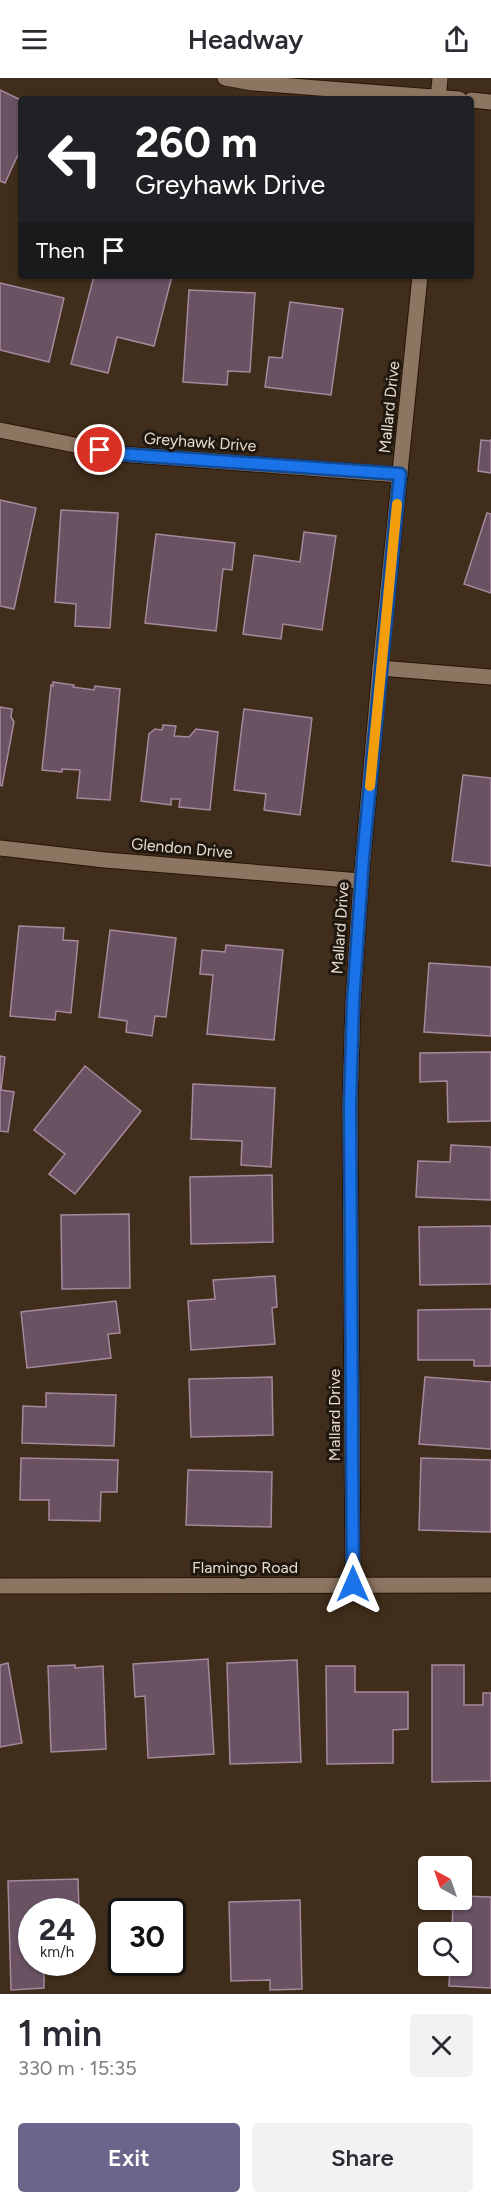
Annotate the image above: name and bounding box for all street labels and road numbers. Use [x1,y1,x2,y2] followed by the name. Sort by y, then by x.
[375,360,403,454] street label: Mallard Drive
[143,429,257,455] street label: Greyhawk Drive
[130,834,234,862] street label: Glendon Drive
[327,881,353,975] street label: Mallard Drive
[325,1368,344,1461] street label: Mallard Drive
[192,1558,298,1577] street label: Flamingo Road

